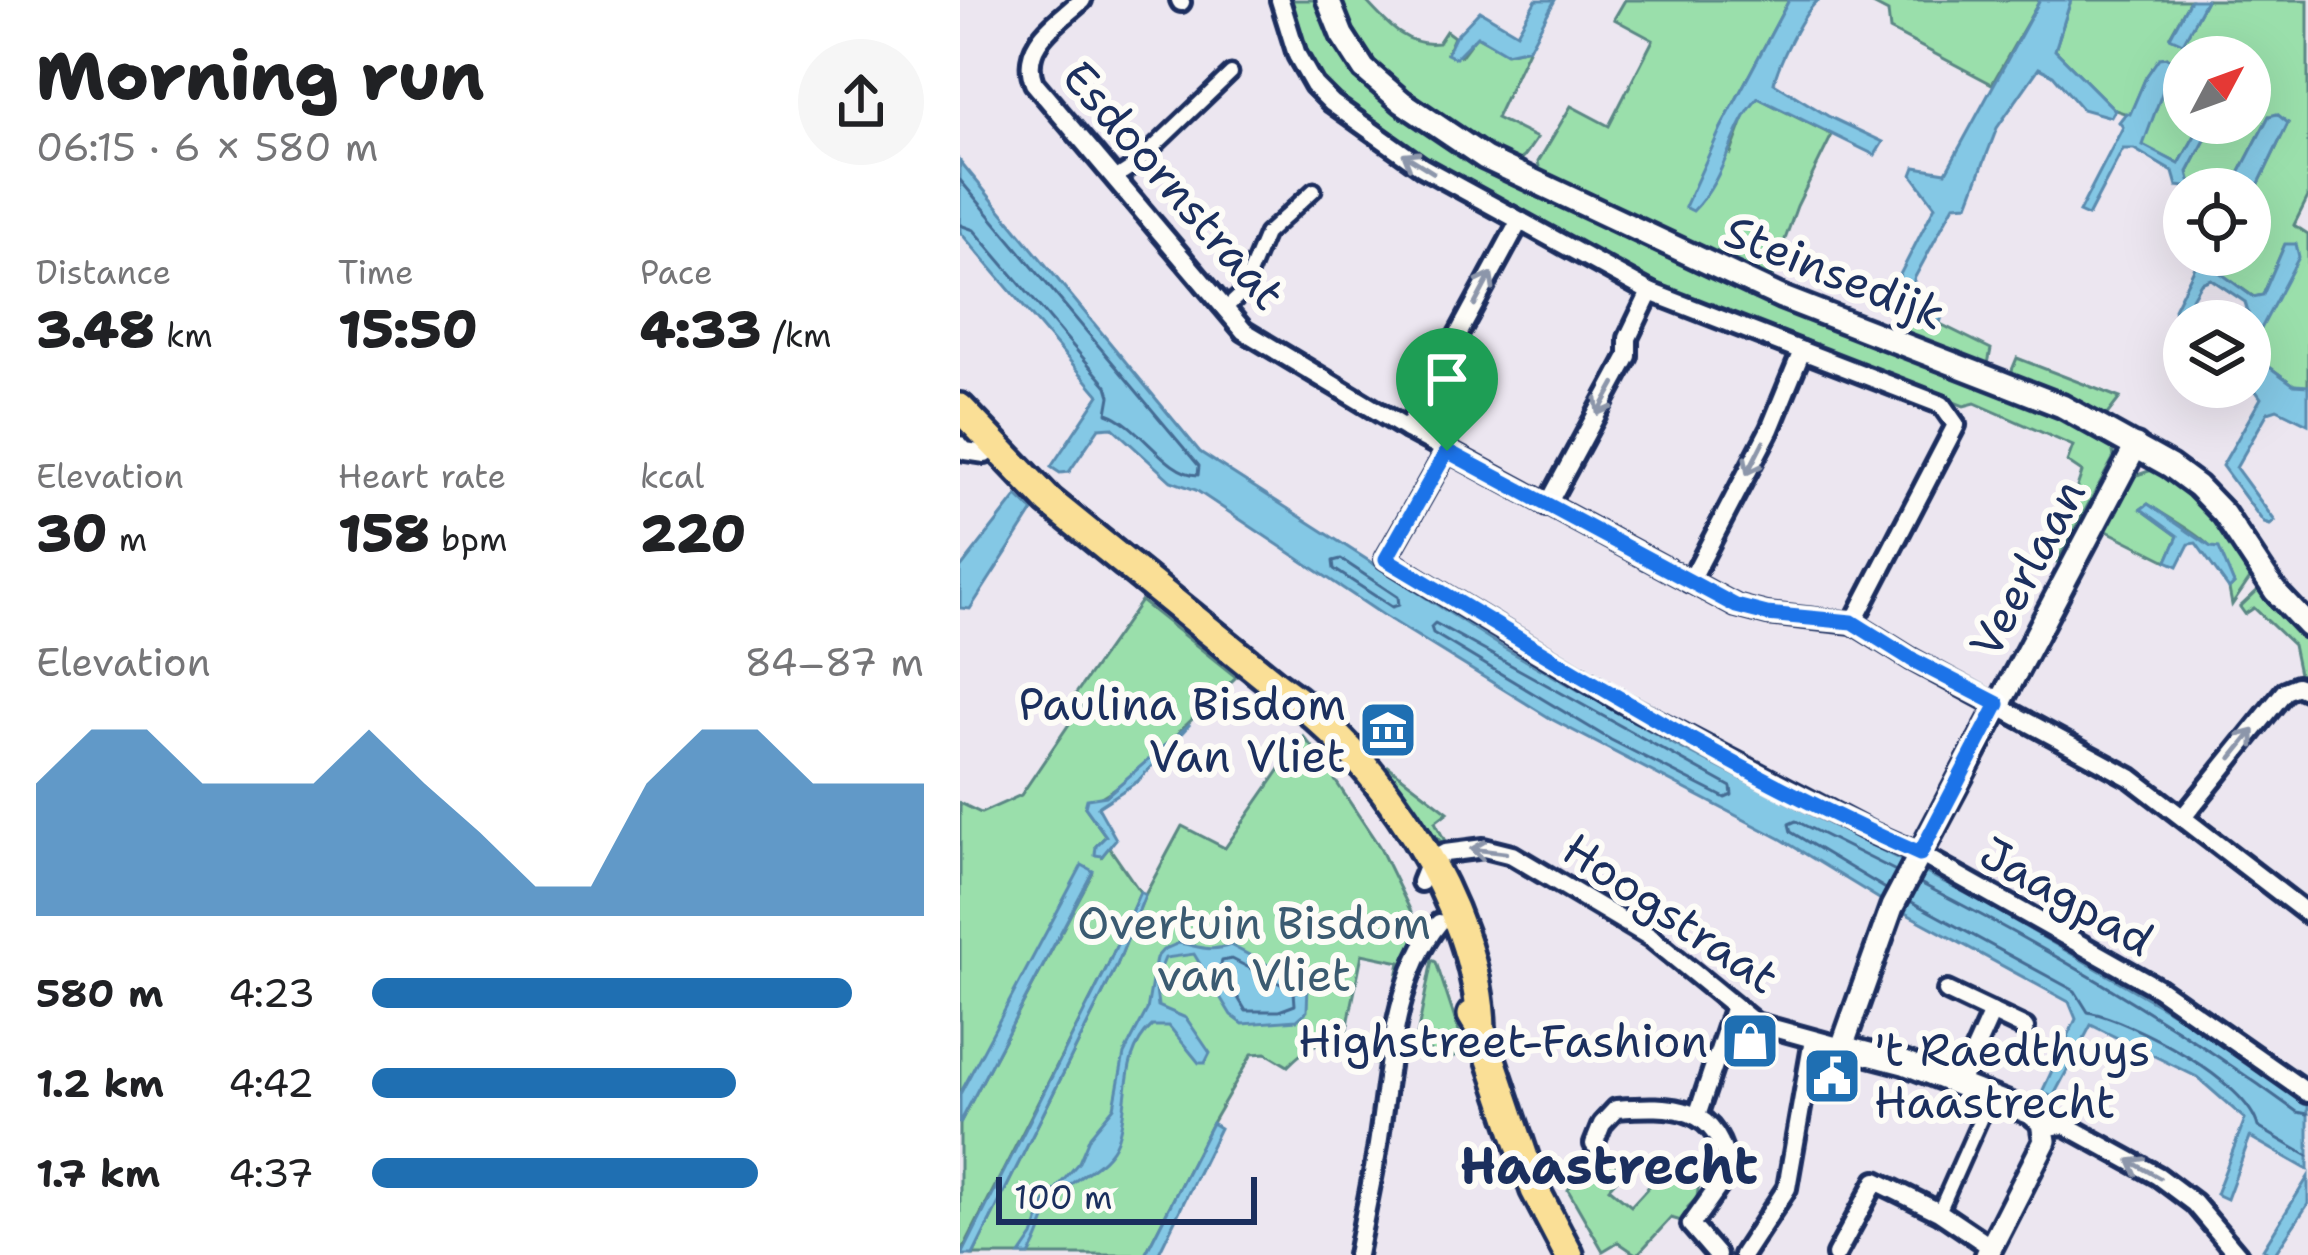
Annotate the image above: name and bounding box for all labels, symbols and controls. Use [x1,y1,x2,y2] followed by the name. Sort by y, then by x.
[36,32,485,120] text: Morning run
[2163,36,2271,144] north arrow
[2163,36,2271,408] map controls
[798,39,924,165] button: share
[1049,48,1299,322] street label: Esdoornstraat
[36,121,378,173] text: 06:15 · 6 × 580 m
[1402,151,1436,176] one-way arrow
[2163,168,2271,276] button: locate
[1716,201,1954,343] street label: Steinsedijk
[36,250,171,295] text: Distance
[338,250,414,295] text: Time
[640,250,713,295] text: Pace
[1472,273,1495,308] one-way arrow
[36,295,155,363] text: 3.48
[338,295,478,363] text: 15:50
[640,295,761,363] text: 4:33
[2163,300,2271,408] button: layers
[155,313,213,358] text: km
[761,313,831,358] text: /km
[1396,328,1498,451] pin
[1414,346,1480,412] icon: arrive
[1594,380,1617,415] one-way arrow
[1743,440,1766,475] one-way arrow
[36,454,184,499] text: Elevation
[338,454,506,499] text: Heart rate
[640,454,704,499] text: kcal
[1955,469,2099,667] street label: Veerlaan
[36,499,107,567] text: 30
[338,499,430,567] text: 158
[640,499,746,567] text: 220
[107,517,147,562] text: m
[430,517,507,562] text: bpm
[36,636,211,688] text: Elevation
[745,636,924,688] text: 84–87 m
[1018,674,1346,786] place label: Paulina Bisdom Van Vliet
[1357,699,1419,761] museum icon: Paulina Bisdom Van Vliet
[2229,729,2256,760] one-way arrow
[1551,819,1791,1007] street label: Hoogstraat
[1969,822,2165,970] street label: Jaagpad
[1470,840,1509,862] one-way arrow
[1077,893,1431,1005] park label: Overtuin Bisdom van Vliet
[36,967,164,1019] text: 580 m
[228,967,315,1019] text: 4:23
[1719,1010,1781,1072] shop icon: Highstreet-Fashion
[1298,1011,1708,1071] place label: Highstreet-Fashion
[1874,1020,2150,1132] place label: 't Raedthuys Haastrecht
[1801,1045,1863,1107] public building icon: 't Raedthuys Haastrecht
[36,1057,164,1109] text: 1.2 km
[228,1057,314,1109] text: 4:42
[1460,1131,1758,1199] district label: Haastrecht
[36,1147,160,1199] text: 1.7 km
[228,1147,314,1199] text: 4:37
[2127,1157,2162,1180] one-way arrow
[996,1171,1257,1224] scale bar
[1014,1175,1113,1220] text: 100 m

